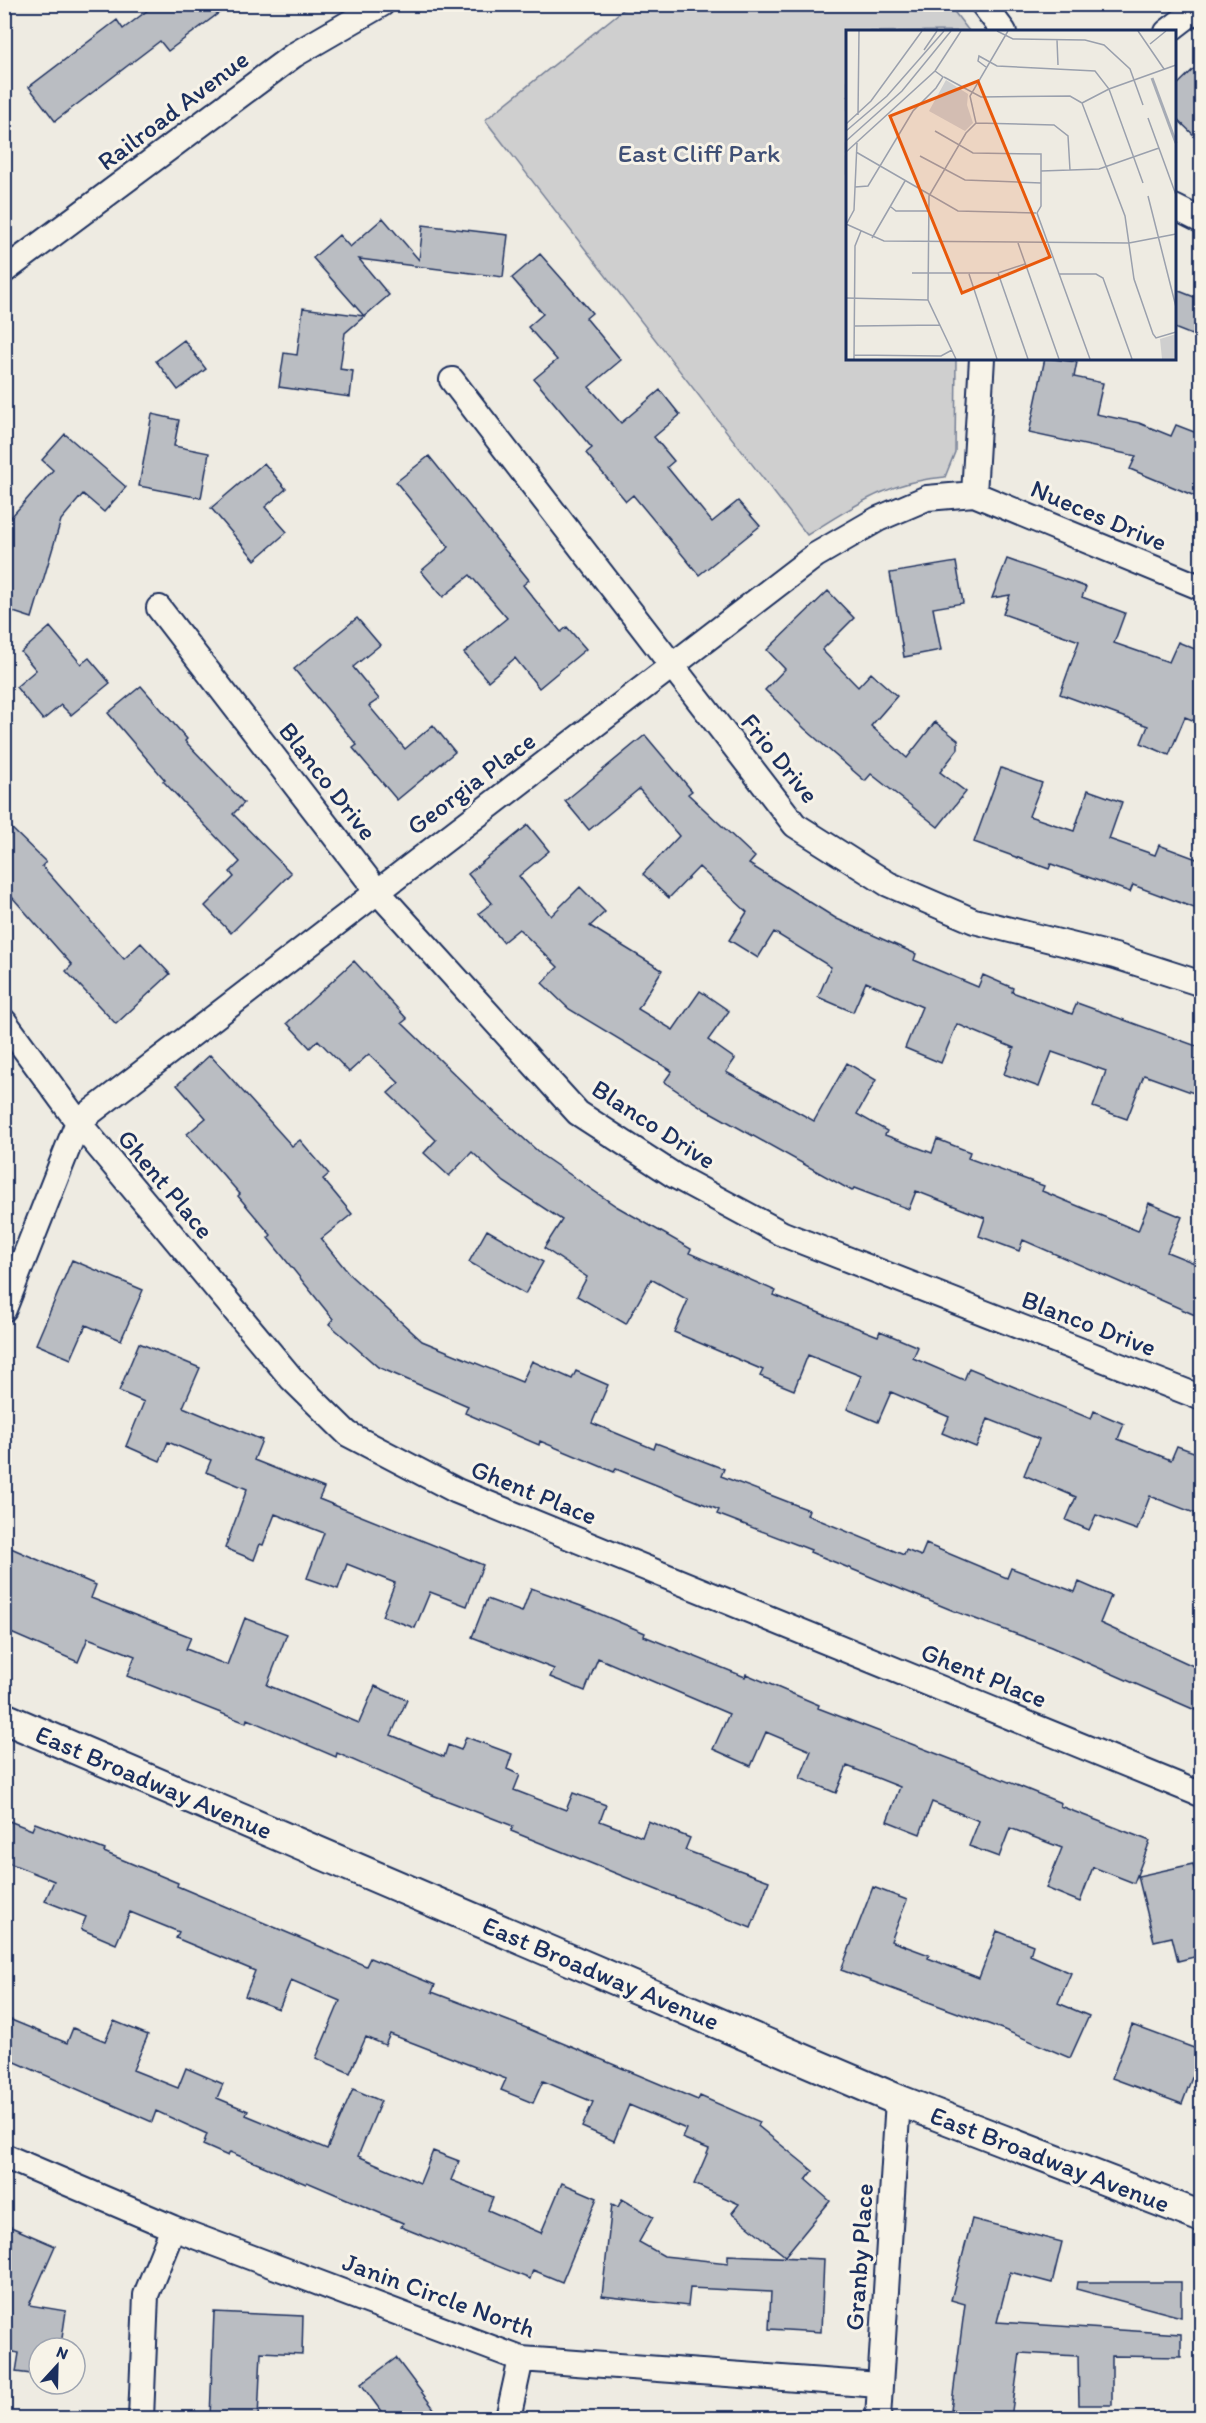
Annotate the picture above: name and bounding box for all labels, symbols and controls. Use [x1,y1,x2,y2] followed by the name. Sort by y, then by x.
[846,30,1176,360] inset map
[91,43,255,177] street label: Railroad Avenue
[618,137,780,169] park label: East Cliff Park
[1026,472,1172,558] street label: Nueces Drive
[734,707,826,809] street label: Frio Drive
[272,715,384,847] street label: Blanco Drive
[400,724,542,842] street label: Georgia Place
[586,1072,722,1176] street label: Blanco Drive
[111,1123,221,1245] street label: Ghent Place
[1017,1283,1161,1363] street label: Blanco Drive
[466,1452,602,1532] street label: Ghent Place
[916,1635,1052,1715] street label: Ghent Place
[31,1718,277,1846] street label: East Broadway Avenue
[478,1909,724,2037] street label: East Broadway Avenue
[926,2099,1174,2219] street label: East Broadway Avenue
[838,2182,880,2332] street label: Granby Place
[338,2245,540,2345] street label: Janin Circle North
[27,2336,87,2396] north arrow
[54,2342,71,2363] text: N

